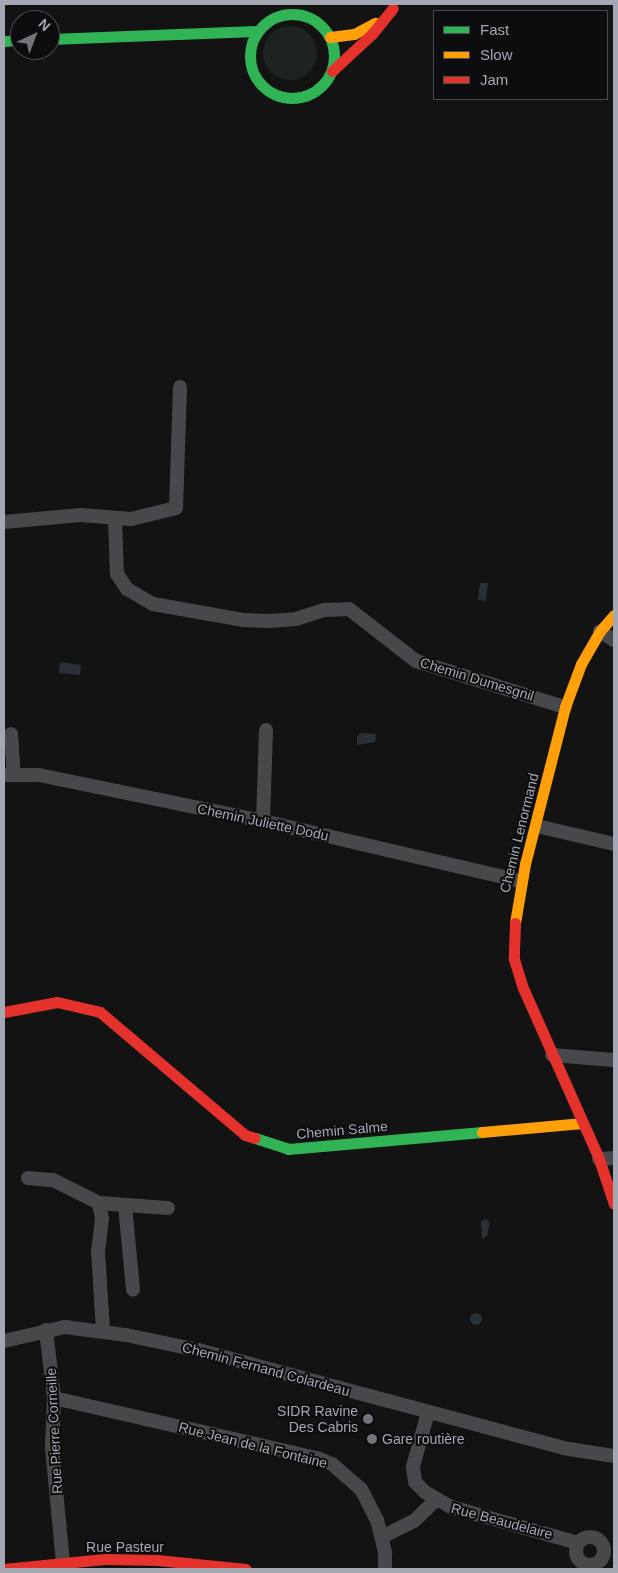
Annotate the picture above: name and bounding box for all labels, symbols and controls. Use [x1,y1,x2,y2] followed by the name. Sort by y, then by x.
[10,10,60,60] north arrow
[433,10,608,100] legend
[35,15,54,34] text: N
[480,21,509,38] text: Fast
[480,46,513,63] text: Slow
[480,71,508,88] text: Jam
[418,654,536,704] street label: Chemin Dumesgnil
[496,771,542,895] street label: Chemin Lenormand
[196,800,330,844] street label: Chemin Juliette Dodu
[296,1118,388,1142] street label: Chemin Salme
[180,1339,352,1399] street label: Chemin Fernand Colardeau
[42,1368,66,1494] street label: Rue Pierre Corneille
[277,1403,358,1435] place label: SIDR Ravine Des Cabris
[362,1413,374,1425] marker: SIDR Ravine Des Cabris
[177,1418,329,1472] street label: Rue Jean de la Fontaine
[382,1431,464,1447] place label: Gare routière
[366,1433,378,1445] marker: Gare routière
[449,1499,555,1543] street label: Rue Beaudelaire
[86,1539,164,1555] street label: Rue Pasteur

